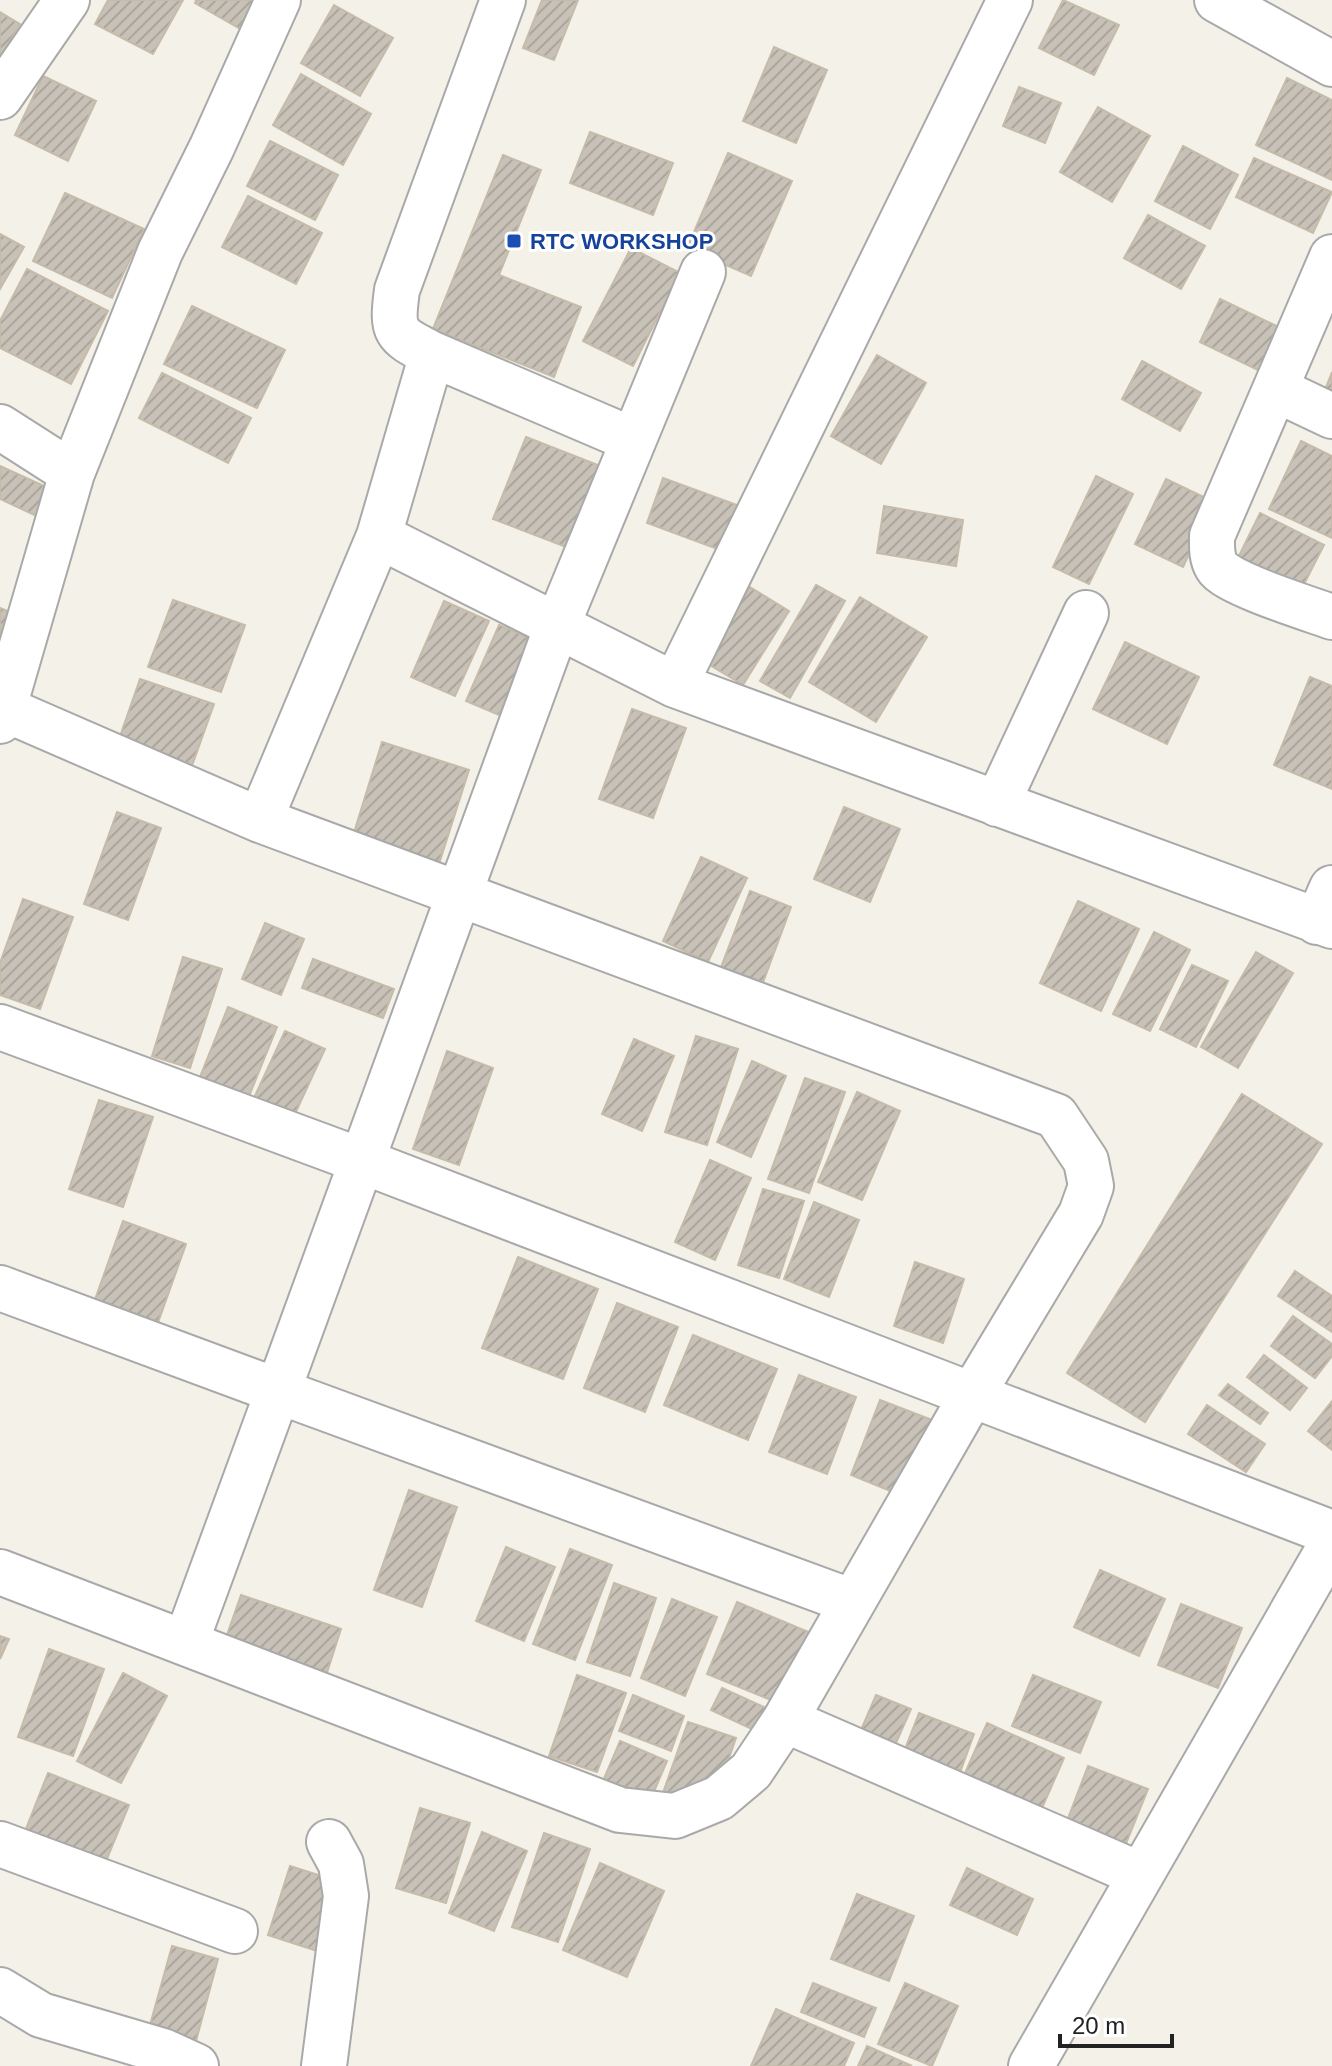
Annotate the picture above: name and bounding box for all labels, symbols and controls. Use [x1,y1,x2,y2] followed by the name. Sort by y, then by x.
[530,229,713,254] place label: RTC WORKSHOP
[505,232,523,250] marker: RTC WORKSHOP
[1060,1998,1172,2048] scale bar
[1072,2012,1125,2039] text: 20 m

